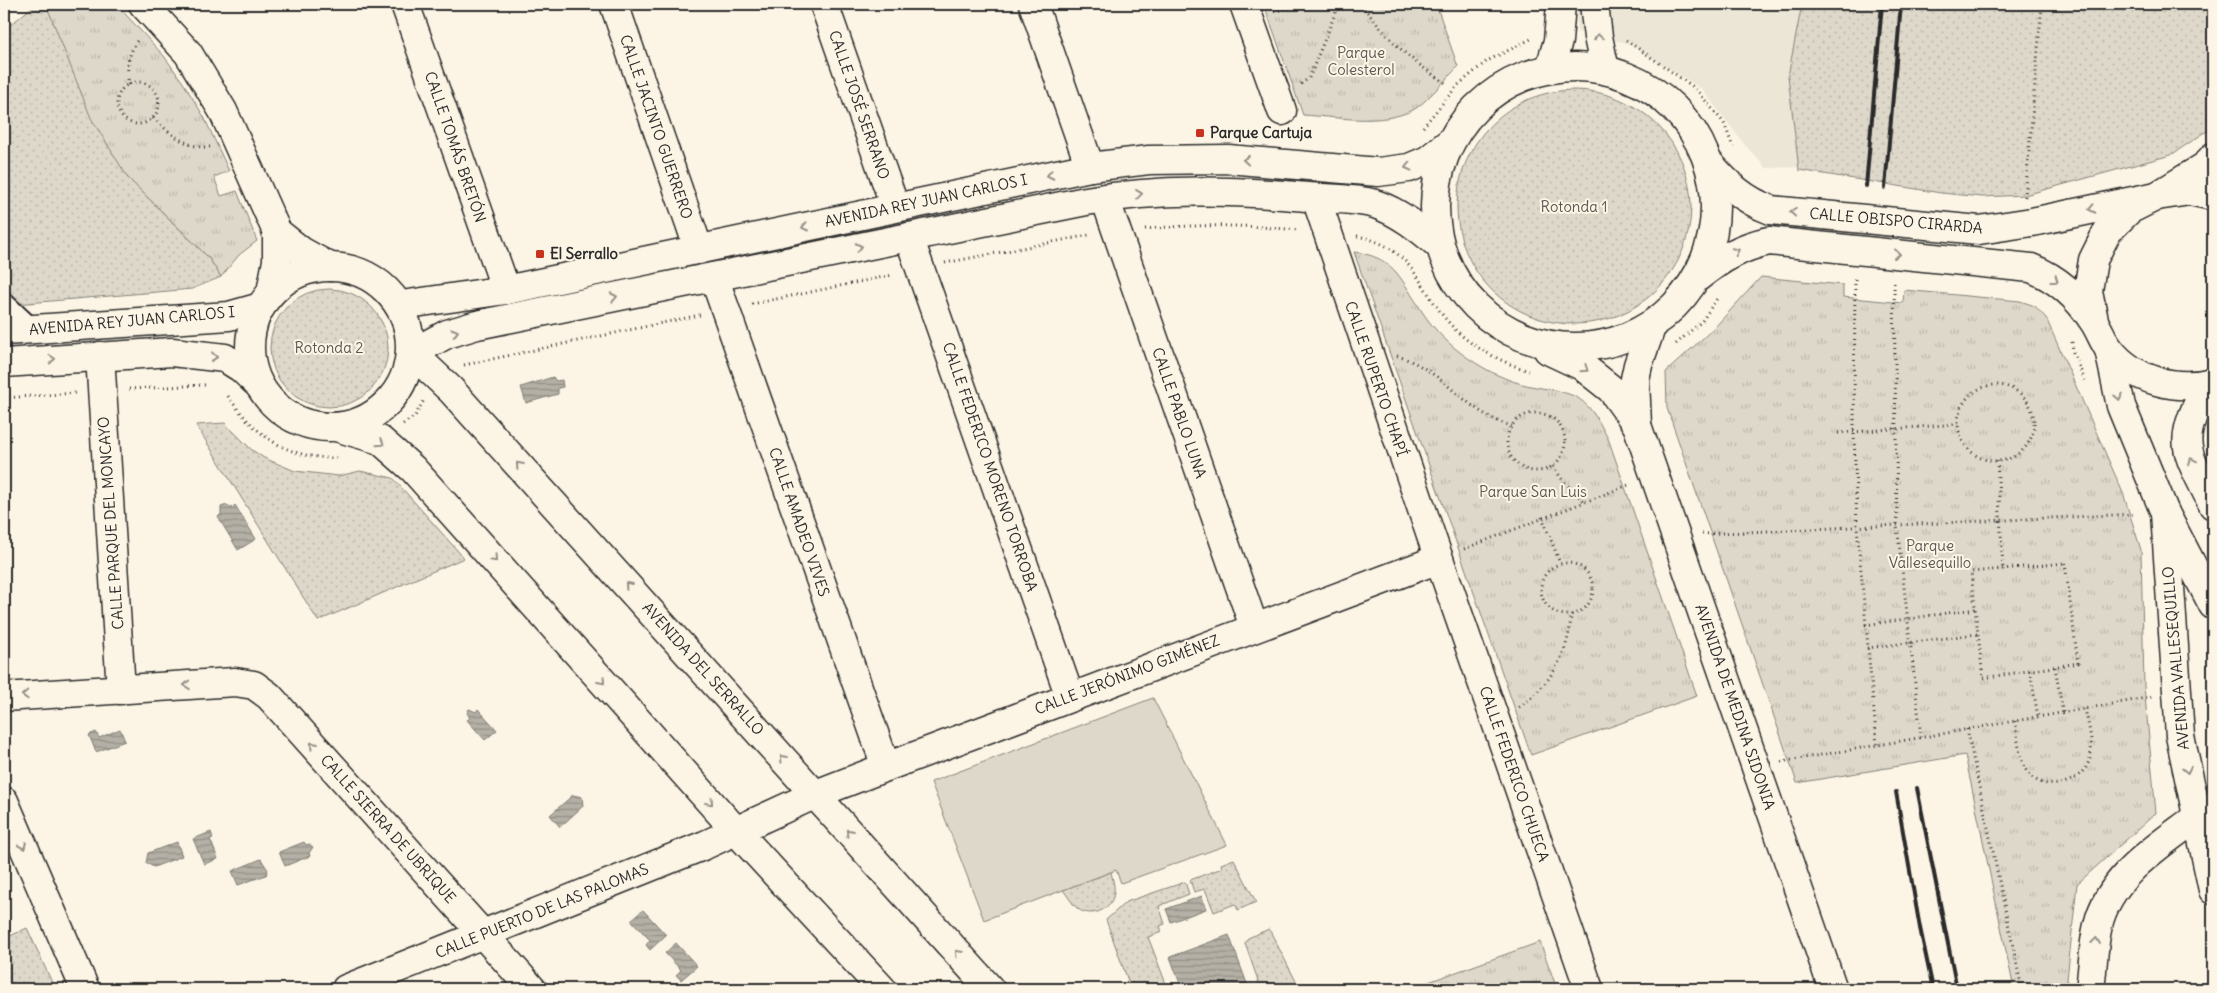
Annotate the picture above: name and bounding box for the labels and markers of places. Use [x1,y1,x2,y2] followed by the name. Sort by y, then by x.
[1210,123,1312,143] place label: Parque Cartuja
[1194,127,1206,139] marker: Parque Cartuja
[550,244,619,263] place label: El Serrallo
[534,248,546,260] marker: El Serrallo

